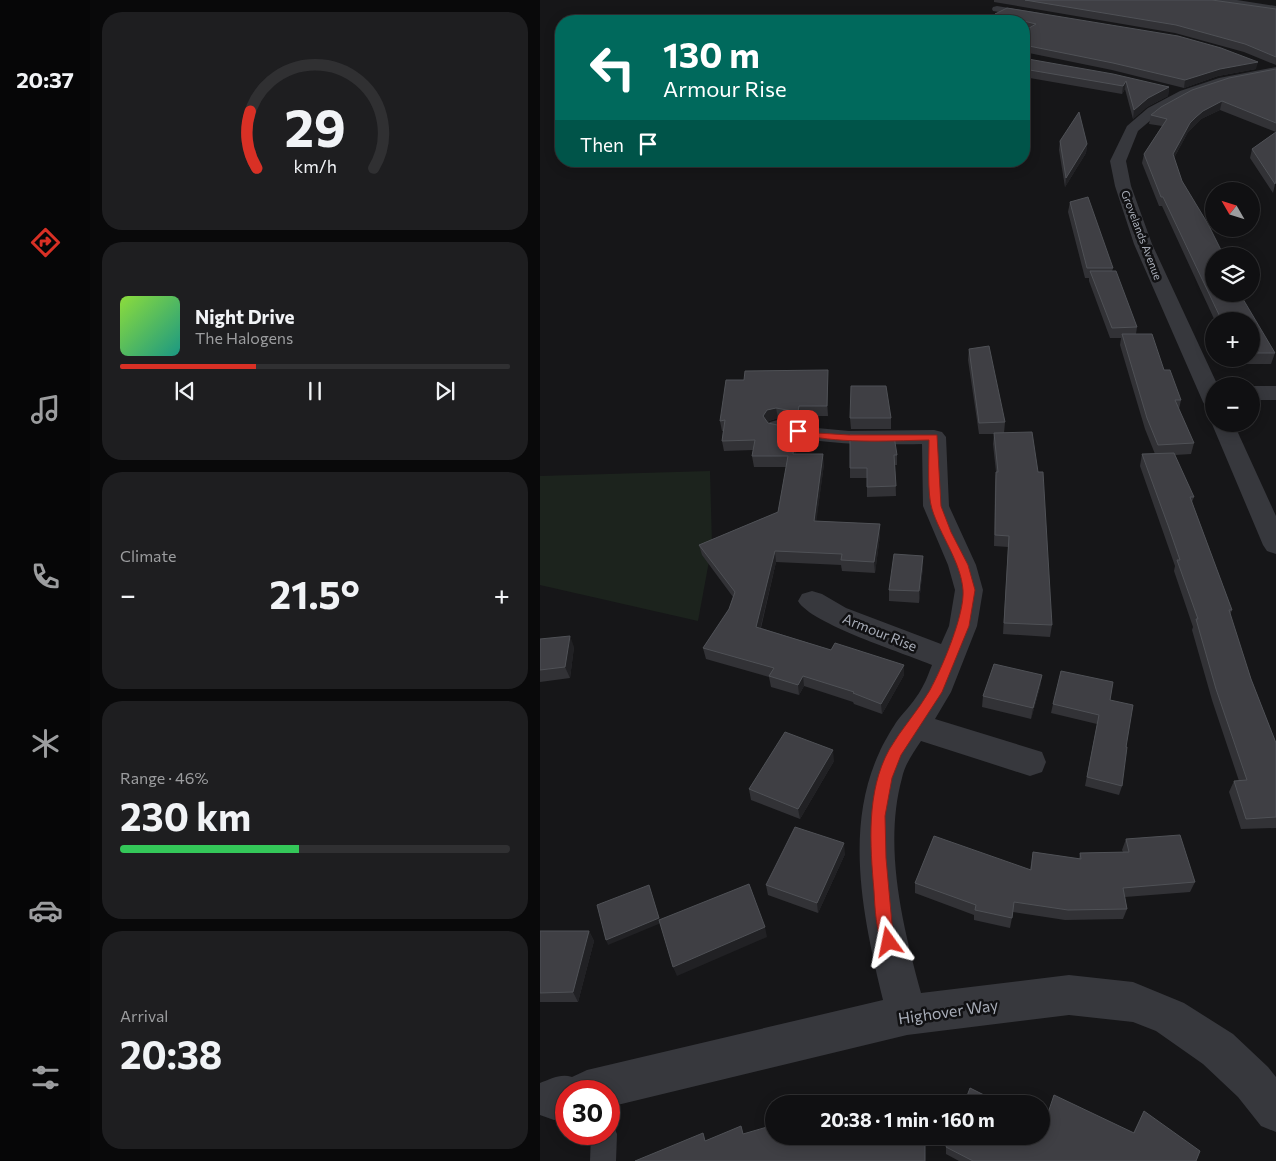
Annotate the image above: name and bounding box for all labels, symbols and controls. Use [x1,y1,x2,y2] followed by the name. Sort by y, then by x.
[663,32,760,75] text: 130 m
[580,35,645,100] icon: left
[16,66,74,93] text: 20:37
[663,75,787,102] text: Armour Rise
[284,94,346,158] text: 29
[634,130,662,158] icon: arrive
[580,133,624,156] text: Then
[293,155,337,177] text: km/h
[1205,182,1260,238] north arrow
[1205,182,1260,432] map controls
[1119,188,1165,282] street label: Grovelands Avenue
[28,225,63,260] icon: directions
[1205,247,1260,302] button: layers
[195,305,295,328] text: Night Drive
[1205,312,1260,367] button: +
[195,328,293,347] text: The Halogens
[171,377,199,405] icon: previous
[301,377,329,405] icon: pause
[431,377,459,405] icon: next
[1205,377,1260,432] button: −
[28,392,63,427] icon: music
[777,410,819,452] pin
[784,417,812,445] icon: arrive
[120,546,176,565] text: Climate
[28,559,63,594] icon: phone
[270,570,360,617] text: 21.5°
[120,577,136,611] text: −
[494,577,510,611] text: +
[840,609,920,655] street label: Armour Rise
[28,726,63,761] icon: climate
[120,768,208,787] text: Range · 46%
[120,792,251,839] text: 230 km
[28,893,63,928] icon: car
[862,915,914,967] position arrow
[897,995,999,1027] street label: Highover Way
[120,1006,168,1025] text: Arrival
[120,1030,222,1077] text: 20:38
[28,1060,63,1095] icon: filters
[555,1080,620,1145] speed limit sign: 30
[821,1108,994,1131] text: 20:38 · 1 min · 160 m

